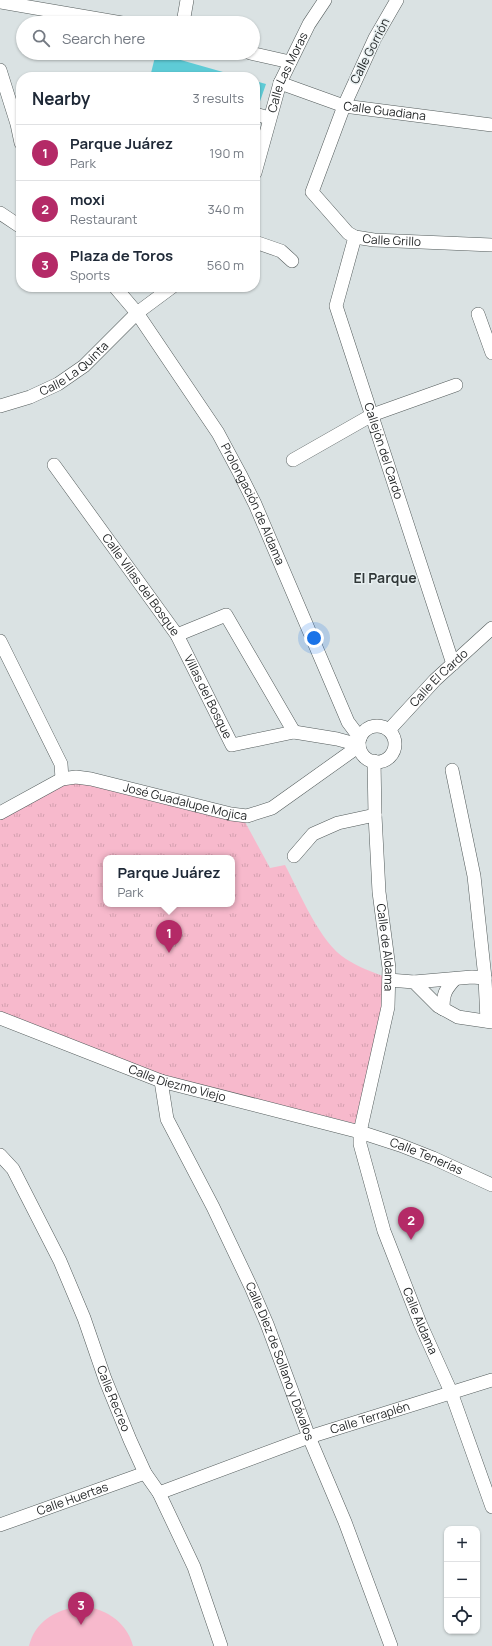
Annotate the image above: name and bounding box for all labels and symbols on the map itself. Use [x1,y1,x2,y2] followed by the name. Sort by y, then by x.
[346,15,393,86] street label: Calle Gorrión
[263,29,312,114] street label: Calle Las Moras
[342,97,427,124] street label: Calle Guadiana
[361,229,421,250] street label: Calle Grillo
[36,337,112,400] street label: Calle La Quinta
[360,400,408,501] street label: Callejón del Cardo
[217,440,289,567] street label: Prolongación de Aldama
[98,530,184,639] street label: Calle Villas del Bosque
[353,568,417,587] district label: El Parque
[304,628,324,648] your location
[405,645,471,710] street label: Calle El Cardo
[180,652,237,742] street label: Villas del Bosque
[121,778,248,824] street label: José Guadalupe Mojica
[373,903,398,991] street label: Calle de Aldama
[156,920,182,953] pin: 1
[126,1060,228,1105] street label: Calle Diezmo Viejo
[388,1133,466,1179] street label: Calle Tenerías
[398,1207,424,1240] pin: 2
[242,1279,319,1443] street label: Calle Diez de Sollano y Dávalos
[399,1285,442,1357] street label: Calle Aldama
[93,1363,135,1434] street label: Calle Recreo
[328,1397,412,1438] street label: Calle Terraplén
[34,1478,110,1519] street label: Calle Huertas
[68,1592,94,1625] pin: 3

